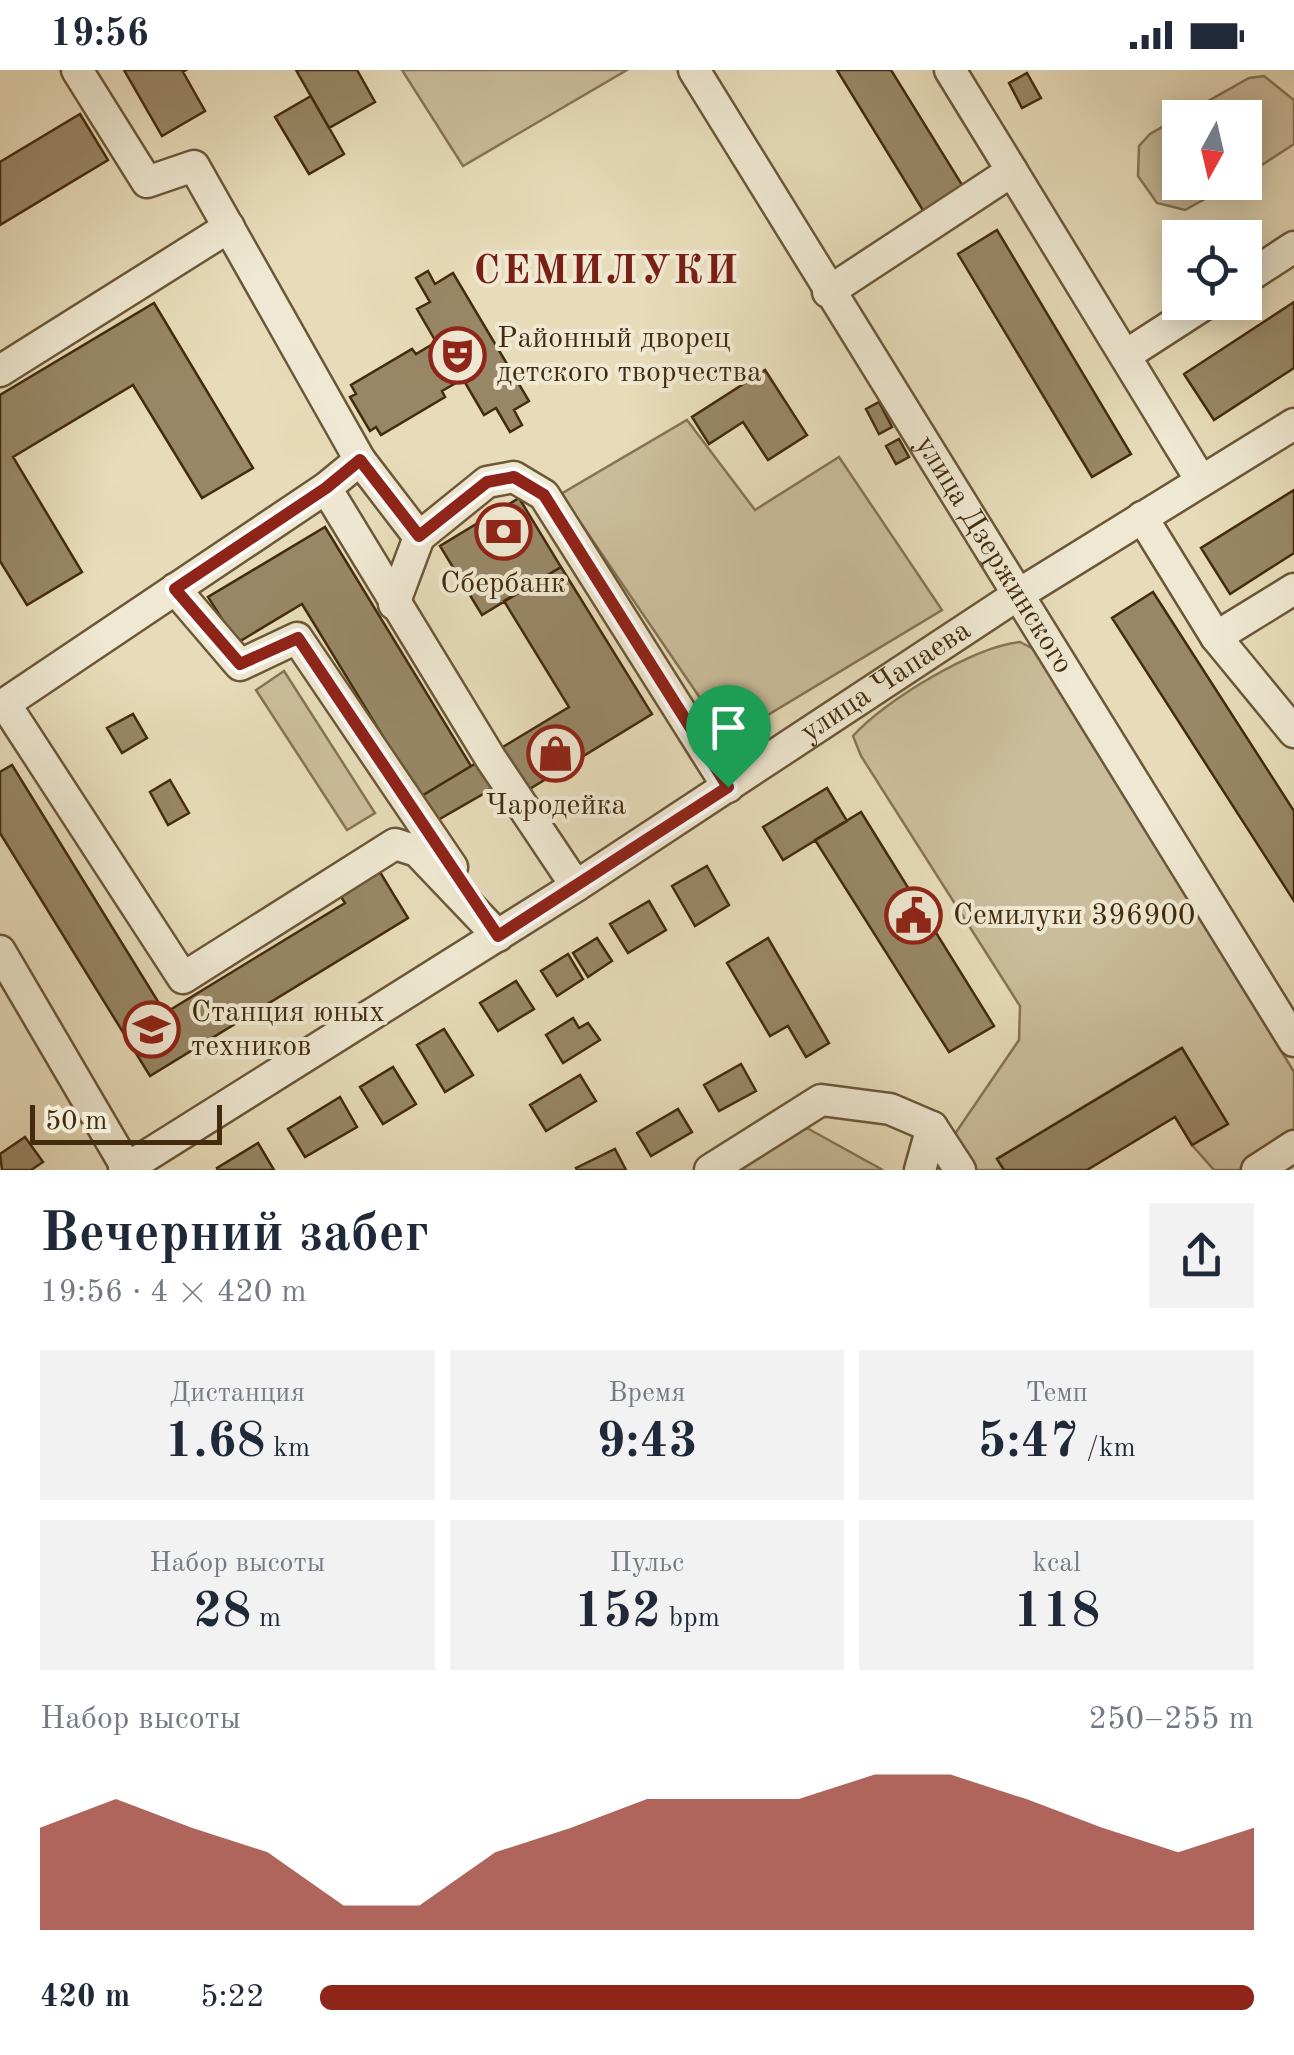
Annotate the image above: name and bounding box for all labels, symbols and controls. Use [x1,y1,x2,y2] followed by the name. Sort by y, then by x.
[50,16,149,54] text: 19:56
[1162,100,1262,200] north arrow
[1162,100,1262,320] map controls
[1162,220,1262,320] button: locate
[474,253,740,293] district label: СЕМИЛУКИ
[497,324,762,388] place label: Районный дворец детского творчества
[428,326,488,386] theatre icon: Районный дворец детского творчества
[909,431,1078,679] street label: улица Дзержинского
[473,502,533,562] bank icon: Сбербанк
[440,569,566,599] place label: Сбербанк
[796,615,976,748] street label: улица Чапаева
[686,685,771,788] pin
[701,700,756,755] icon: arrive
[526,723,586,783] shop icon: Чародейка
[486,791,627,821] place label: Чародейка
[884,886,944,946] public building icon: Семилуки 396900
[953,901,1195,931] place label: Семилуки 396900
[191,998,385,1062] place label: Станция юных техников
[122,1000,182,1060] school or university icon: Станция юных техников
[30,1100,222,1144] scale bar
[45,1108,108,1136] text: 50 m
[1149,1203,1254,1308] button: share
[40,1208,429,1263] text: Вечерний забег
[40,1277,307,1309] text: 19:56 · 4 × 420 m
[170,1380,305,1408] text: Дистанция
[608,1380,686,1408] text: Время
[1025,1380,1088,1408] text: Темп
[165,1418,266,1468] text: 1.68
[596,1418,697,1468] text: 9:43
[978,1418,1079,1468] text: 5:47
[266,1435,310,1463] text: km
[1079,1435,1136,1463] text: /km
[149,1550,325,1578] text: Набор высоты
[610,1550,684,1578] text: Пульс
[1033,1550,1081,1578] text: kcal
[193,1588,251,1638] text: 28
[574,1588,661,1638] text: 152
[1013,1588,1100,1638] text: 118
[251,1605,281,1633] text: m
[661,1605,720,1633] text: bpm
[40,1704,241,1736] text: Набор высоты
[1088,1704,1254,1736] text: 250–255 m
[40,1982,130,2014] text: 420 m
[200,1982,265,2014] text: 5:22

